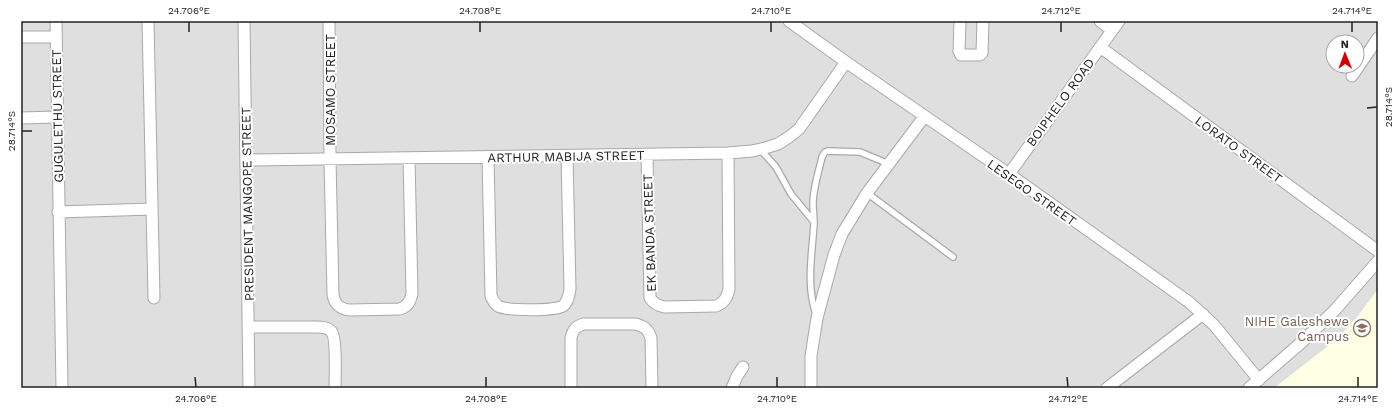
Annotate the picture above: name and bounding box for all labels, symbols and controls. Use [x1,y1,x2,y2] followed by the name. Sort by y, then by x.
[168,5,210,16] text: 24.706°E
[459,5,501,16] text: 24.708°E
[751,5,791,16] text: 24.710°E
[1041,5,1081,16] text: 24.712°E
[1332,5,1372,16] text: 24.714°E
[323,34,338,146] street label: MOSAMO STREET
[1325,34,1365,74] north arrow
[1341,38,1349,51] text: N
[49,49,66,183] street label: GUGULETHU STREET
[1023,55,1097,149] street label: BOIPHELO ROAD
[1383,87,1394,127] text: 28.714°S
[238,107,257,301] street label: PRESIDENT MANGOPE STREET
[6,111,17,151] text: 28.714°S
[1192,113,1285,186] street label: LORATO STREET
[487,148,645,165] street label: ARTHUR MABIJA STREET
[984,156,1079,229] street label: LESEGO STREET
[640,174,659,292] street label: EK BANDA STREET
[1245,314,1349,344] place label: NIHE Galeshewe Campus
[1352,318,1372,338] school or university icon: NIHE Galeshewe Campus
[175,393,217,404] text: 24.706°E
[465,393,507,404] text: 24.708°E
[757,393,797,404] text: 24.710°E
[1048,393,1088,404] text: 24.712°E
[1338,393,1378,404] text: 24.714°E

